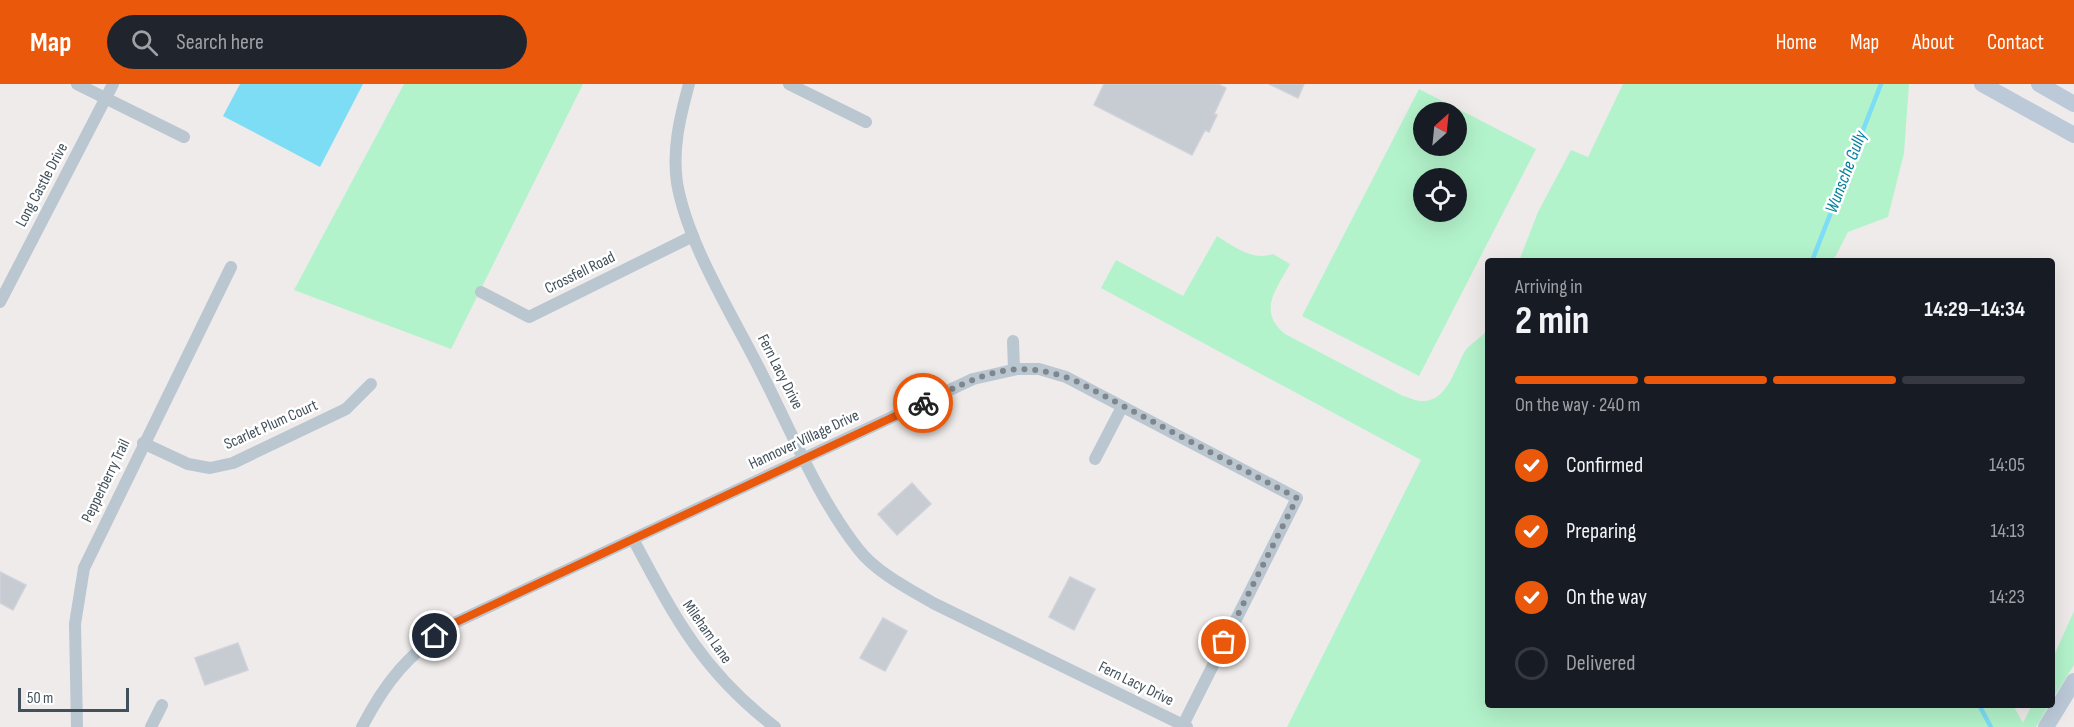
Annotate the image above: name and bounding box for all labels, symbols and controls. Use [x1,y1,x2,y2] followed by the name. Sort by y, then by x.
[107,15,527,69] search box
[30,26,71,59] text: Map
[128,26,161,59] icon: search
[176,29,264,56] text: Search here
[1776,30,1817,55] text: Home
[1850,30,1879,55] text: Map
[1912,30,1954,55] text: About
[1987,30,2044,55] text: Contact
[1413,102,1467,156] north arrow
[1413,102,1467,222] map controls
[1821,127,1872,216] water label: Wunsche Gully
[12,140,72,230] street label: Long Castle Drive
[1413,168,1467,222] button: locate
[542,248,618,298] street label: Crossfell Road
[1515,275,1583,299] text: Arriving in
[1924,296,2025,323] text: 14:29–14:34
[1515,298,1589,345] text: 2 min
[753,331,807,413] street label: Fern Lacy Drive
[893,373,953,433] courier
[907,387,940,420] icon: bike
[1515,393,1640,417] text: On the way · 240 m
[221,396,321,454] street label: Scarlet Plum Court
[746,406,862,474] street label: Hannover Village Drive
[78,436,134,526] street label: Pepperberry Trail
[1515,449,1548,482] icon: check
[1566,452,1643,479] text: Confirmed
[1989,453,2025,477] text: 14:05
[1515,515,1548,548] icon: check
[1566,518,1636,545] text: Preparing
[1990,519,2025,543] text: 14:13
[1515,581,1548,614] icon: check
[1566,584,1647,611] text: On the way
[1989,585,2025,609] text: 14:23
[678,597,736,667] street label: Mileham Lane
[409,610,460,661] pin
[1198,616,1249,667] pin
[418,619,451,652] icon: home
[1207,625,1240,658] icon: bag
[1566,650,1635,677] text: Delivered
[1095,658,1177,710] street label: Fern Lacy Drive
[18,685,129,712] scale bar
[27,689,53,708] text: 50 m

